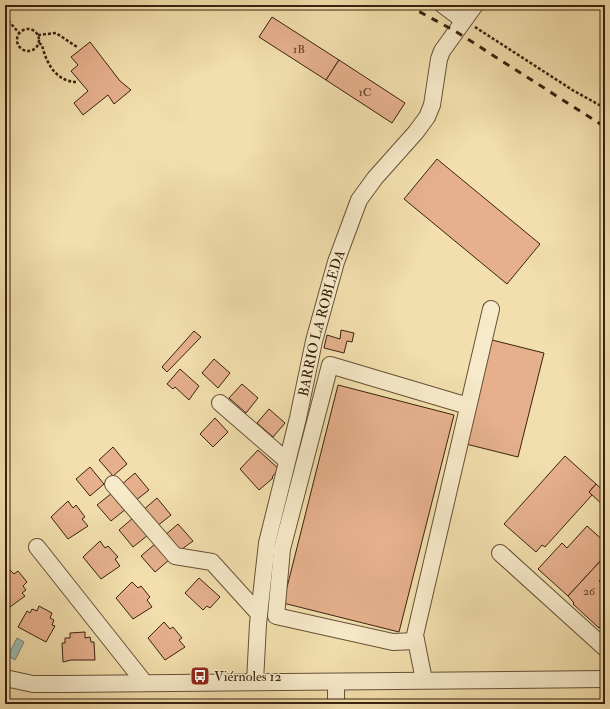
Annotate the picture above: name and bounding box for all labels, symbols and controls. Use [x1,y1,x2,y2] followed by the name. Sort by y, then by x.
[293,42,305,57] house number: 1B
[358,85,372,100] house number: 1C
[294,247,348,398] street label: BARRIO LA ROBLEDA
[583,584,596,599] house number: 26
[189,665,211,687] bus stop icon: Viérnoles 12
[214,668,282,685] place label: Viérnoles 12

